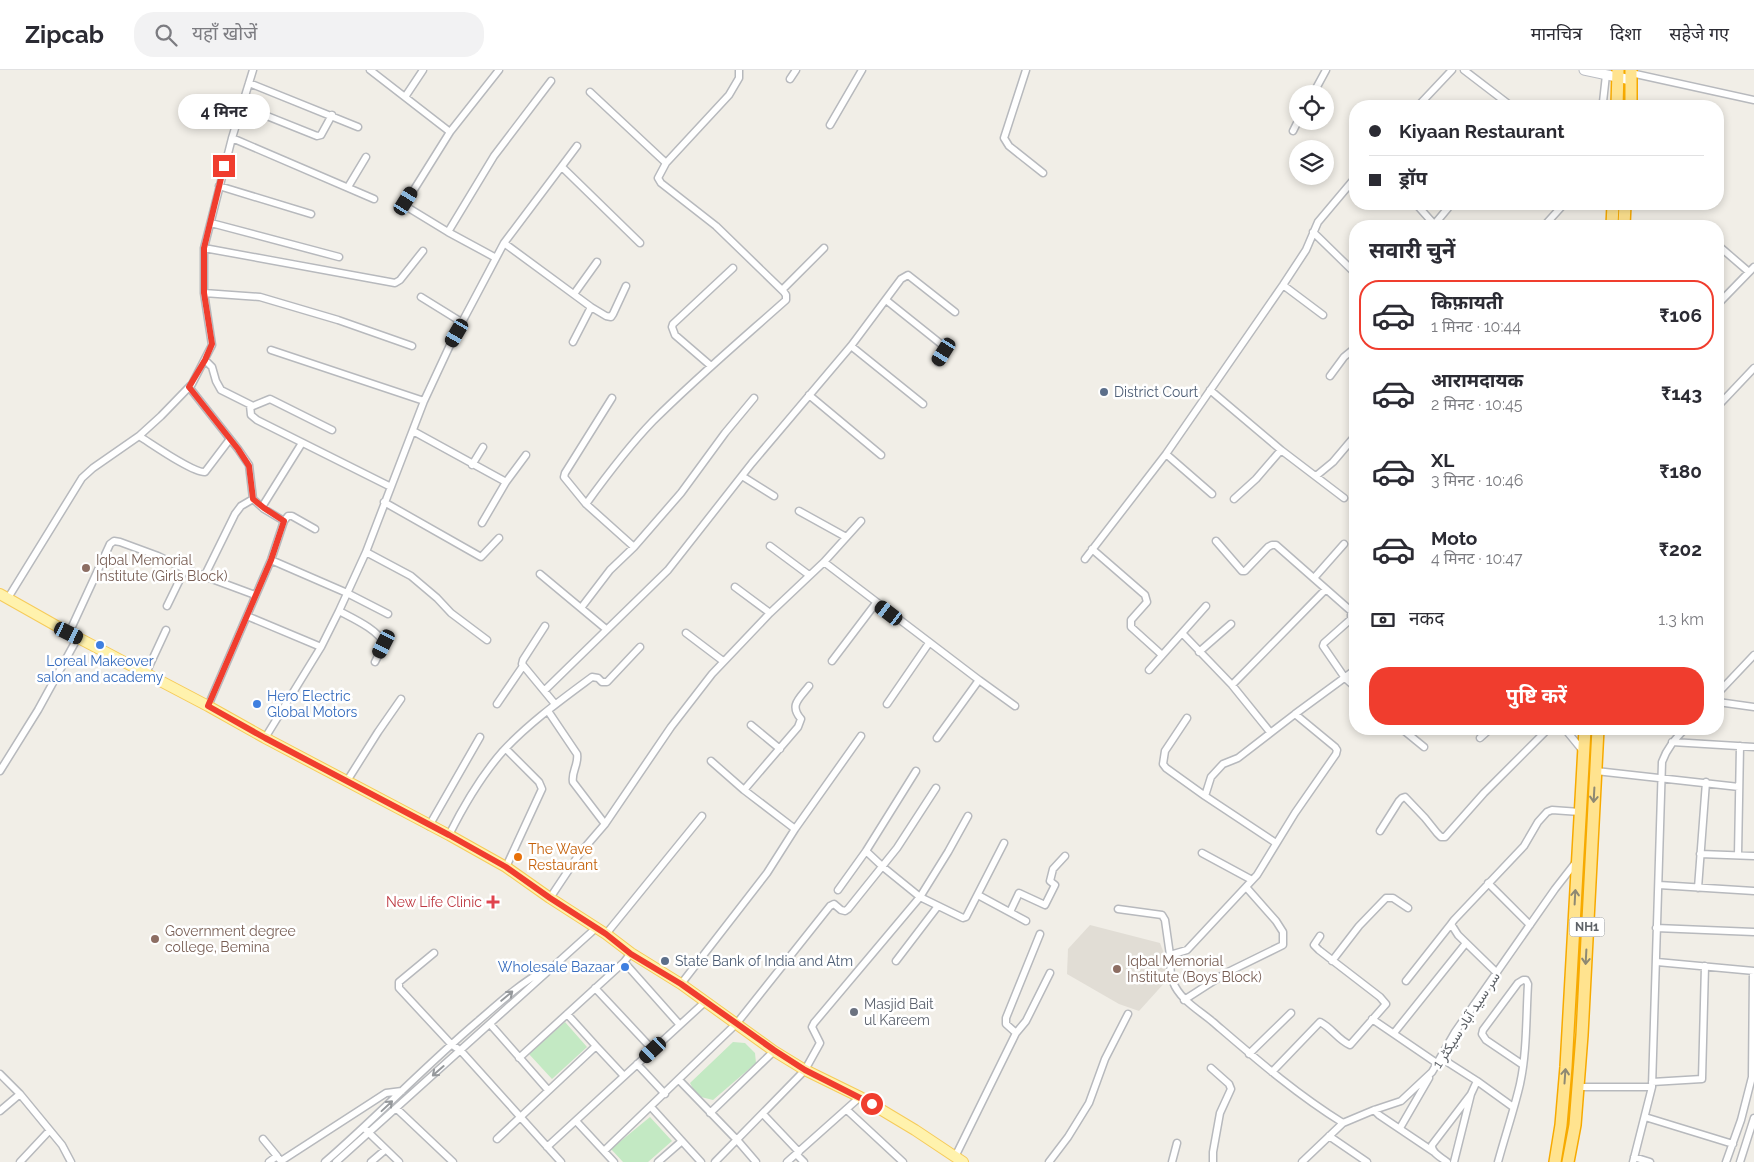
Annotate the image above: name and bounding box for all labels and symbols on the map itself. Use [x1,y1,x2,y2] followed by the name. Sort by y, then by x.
[178,93,270,128] callout: 4 मिनट
[213,155,235,177] route end
[391,184,420,218] car
[443,316,470,350] car
[929,335,958,369] car
[1114,384,1199,400] place label: District Court
[1098,386,1110,398] marker: District Court
[96,552,228,584] place label: Iqbal Memorial Institute (Girls Block)
[80,562,92,574] marker: Iqbal Memorial Institute (Girls Block)
[872,598,905,628] car
[52,620,85,646] car
[370,627,397,661] car
[94,639,106,651] marker: Loreal Makeover salon and academy
[37,653,164,685] place label: Loreal Makeover salon and academy
[267,688,358,720] place label: Hero Electric Global Motors
[251,698,263,710] marker: Hero Electric Global Motors
[1590,787,1599,803] one-way arrow
[528,841,598,873] place label: The Wave Restaurant
[512,851,524,863] marker: The Wave Restaurant
[1570,889,1579,905] one-way arrow
[386,894,482,910] place label: New Life Clinic
[486,895,500,909] marker: New Life Clinic
[1570,918,1604,936] road number: NH1
[165,923,296,955] place label: Government degree college, Bemina
[149,933,161,945] marker: Government degree college, Bemina
[1581,949,1590,965] one-way arrow
[675,953,853,969] place label: State Bank of India and Atm
[1127,953,1262,985] place label: Iqbal Memorial Institute (Boys Block)
[659,955,671,967] marker: State Bank of India and Atm
[498,959,615,975] place label: Wholesale Bazaar
[619,961,631,973] marker: Wholesale Bazaar
[1111,963,1123,975] marker: Iqbal Memorial Institute (Boys Block)
[1429,969,1504,1072] street label: سر سید آباد سیکٹر 1
[500,991,513,1002] one-way arrow
[864,996,934,1028] place label: Masjid Bait ul Kareem
[848,1006,860,1018] marker: Masjid Bait ul Kareem
[636,1034,669,1066] car
[431,1065,444,1077] one-way arrow
[1561,1069,1570,1085] one-way arrow
[861,1093,883,1115] route start
[380,1100,393,1112] one-way arrow

